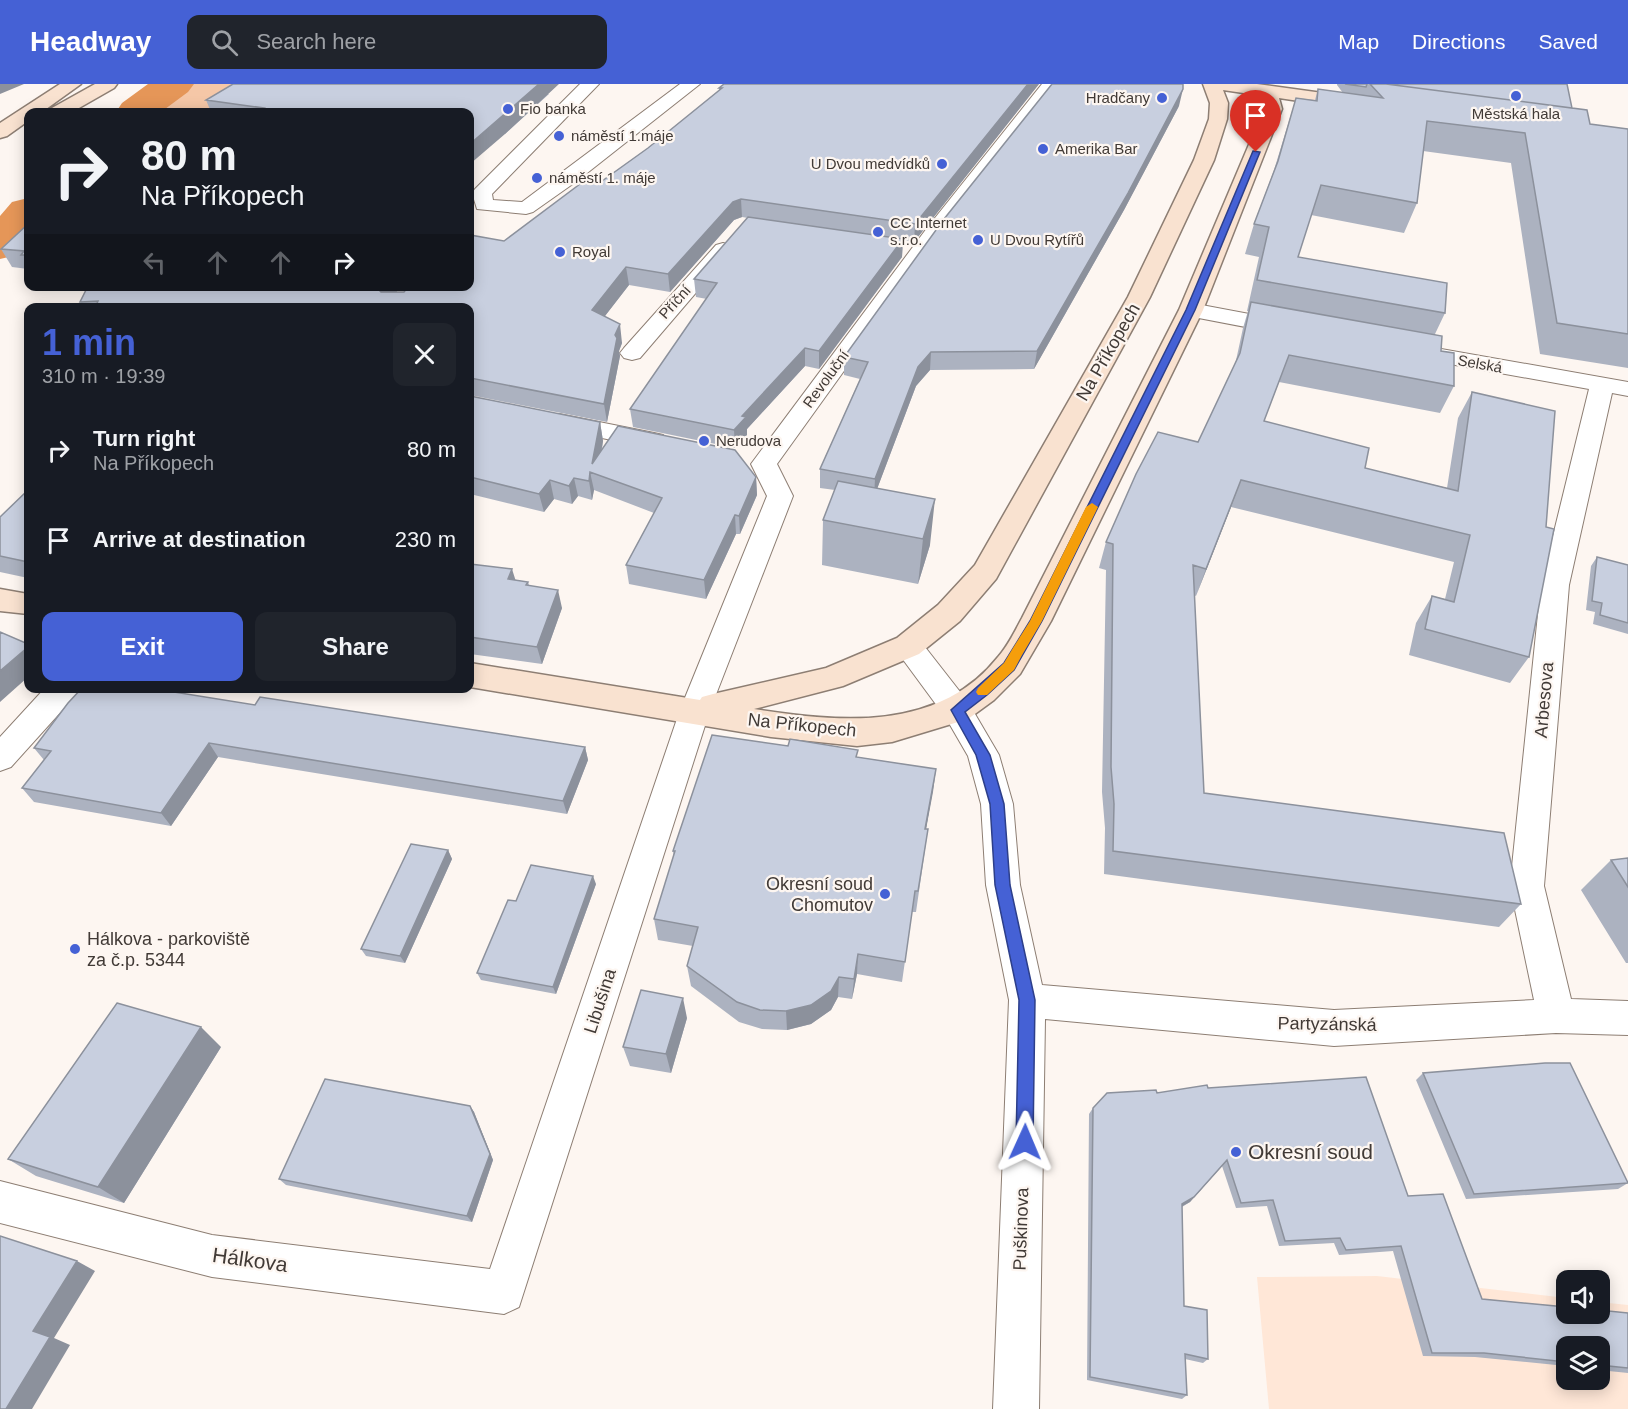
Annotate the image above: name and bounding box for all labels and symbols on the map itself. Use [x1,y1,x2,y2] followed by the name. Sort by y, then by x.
[1086,89,1150,106] place label: Hradčany
[1509,89,1523,103] marker: Městská hala
[1230,90,1281,152] pin
[1155,91,1169,105] marker: Hradčany
[520,100,587,117] place label: Fio banka
[501,102,515,116] marker: Fio banka
[1472,105,1561,122] place label: Městská hala
[571,127,674,144] place label: náměstí 1.máje
[552,129,566,143] marker: náměstí 1.máje
[1055,140,1138,157] place label: Amerika Bar
[1036,142,1050,156] marker: Amerika Bar
[811,155,930,172] place label: U Dvou medvídků
[935,157,949,171] marker: U Dvou medvídků
[549,169,656,186] place label: náměstí 1. máje
[530,171,544,185] marker: náměstí 1. máje
[890,214,968,248] place label: CC Internet s.r.o.
[871,225,885,239] marker: CC Internet s.r.o.
[990,231,1084,248] place label: U Dvou Rytířů
[971,233,985,247] marker: U Dvou Rytířů
[572,243,610,260] place label: Royal
[553,245,567,259] marker: Royal
[655,281,695,322] street label: Příční
[1072,300,1144,404] street label: Na Příkopech
[799,346,853,411] street label: Revoluční
[1456,351,1504,376] street label: Selská
[716,432,782,449] place label: Nerudova
[697,434,711,448] marker: Nerudova
[1531,660,1557,739] street label: Arbesova
[747,709,857,741] street label: Na Příkopech
[766,874,873,915] place label: Okresní soud Chomutov
[878,887,892,901] marker: Okresní soud Chomutov
[87,929,250,970] place label: Hálkova - parkoviště za č.p. 5344
[68,942,82,956] marker: Hálkova - parkoviště za č.p. 5344
[580,965,620,1036] street label: Libušina
[1277,1013,1378,1035] street label: Partyzánská
[993,1110,1057,1174] position arrow
[1248,1140,1373,1163] place label: Okresní soud
[1229,1145,1243,1159] marker: Okresní soud
[1010,1186,1032,1271] street label: Puškinova
[211,1243,290,1276] street label: Hálkova

